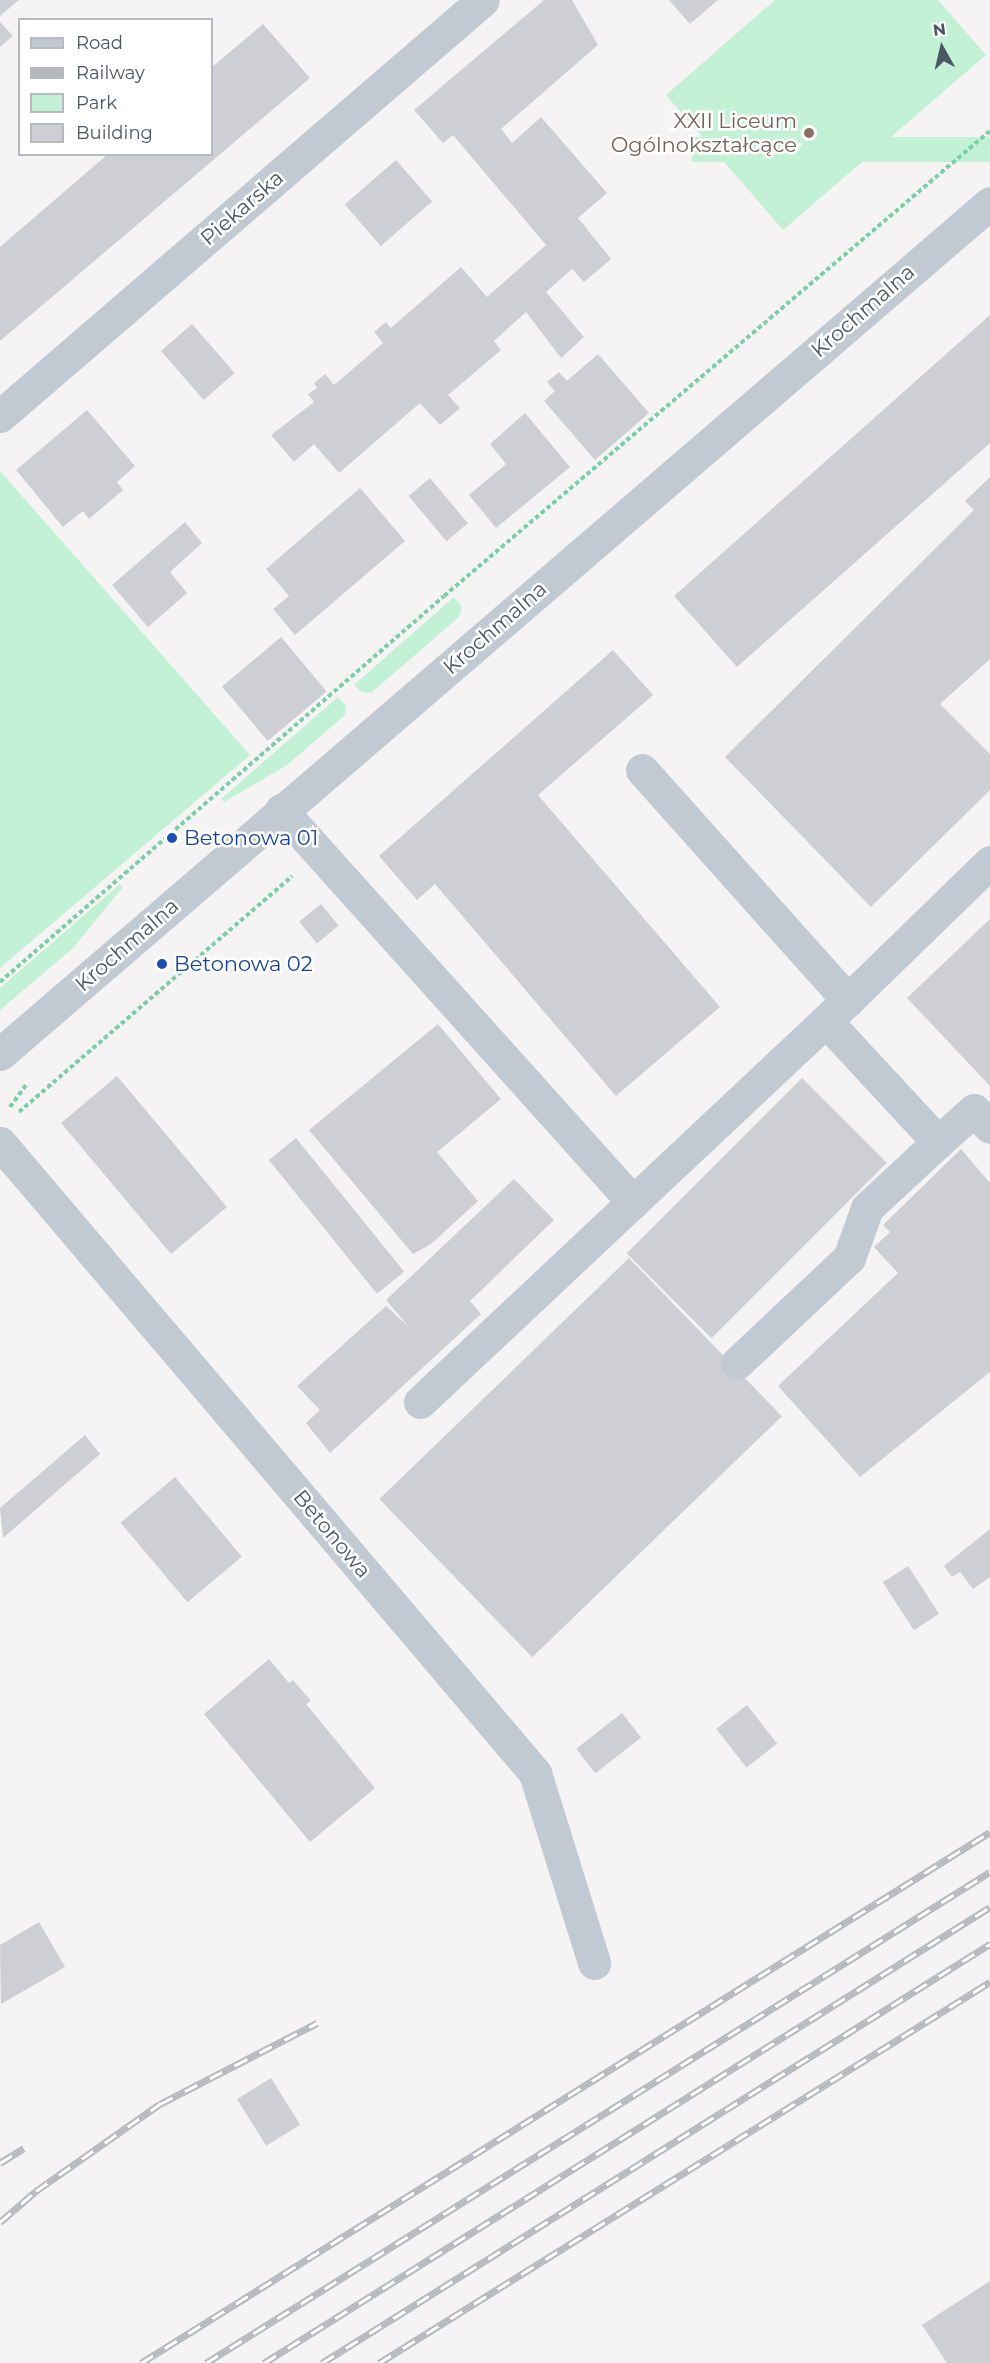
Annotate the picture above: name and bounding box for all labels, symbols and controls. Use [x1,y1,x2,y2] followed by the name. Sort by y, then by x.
[18,18,213,156] legend
[912,18,972,78] north arrow
[932,19,947,40] text: N
[76,32,123,54] text: Road
[76,62,145,84] text: Railway
[76,92,117,114] text: Park
[611,108,797,158] place label: XXII Liceum Ogólnokształcące
[76,122,153,144] text: Building
[802,126,816,140] marker: XXII Liceum Ogólnokształcące
[195,165,289,251] street label: Piekarska
[806,259,920,363] street label: Krochmalna
[438,576,552,680] street label: Krochmalna
[184,825,318,851] place label: Betonowa 01
[165,831,179,845] marker: Betonowa 01
[70,893,184,997] street label: Krochmalna
[174,951,313,977] place label: Betonowa 02
[155,957,169,971] marker: Betonowa 02
[288,1485,376,1583] street label: Betonowa

